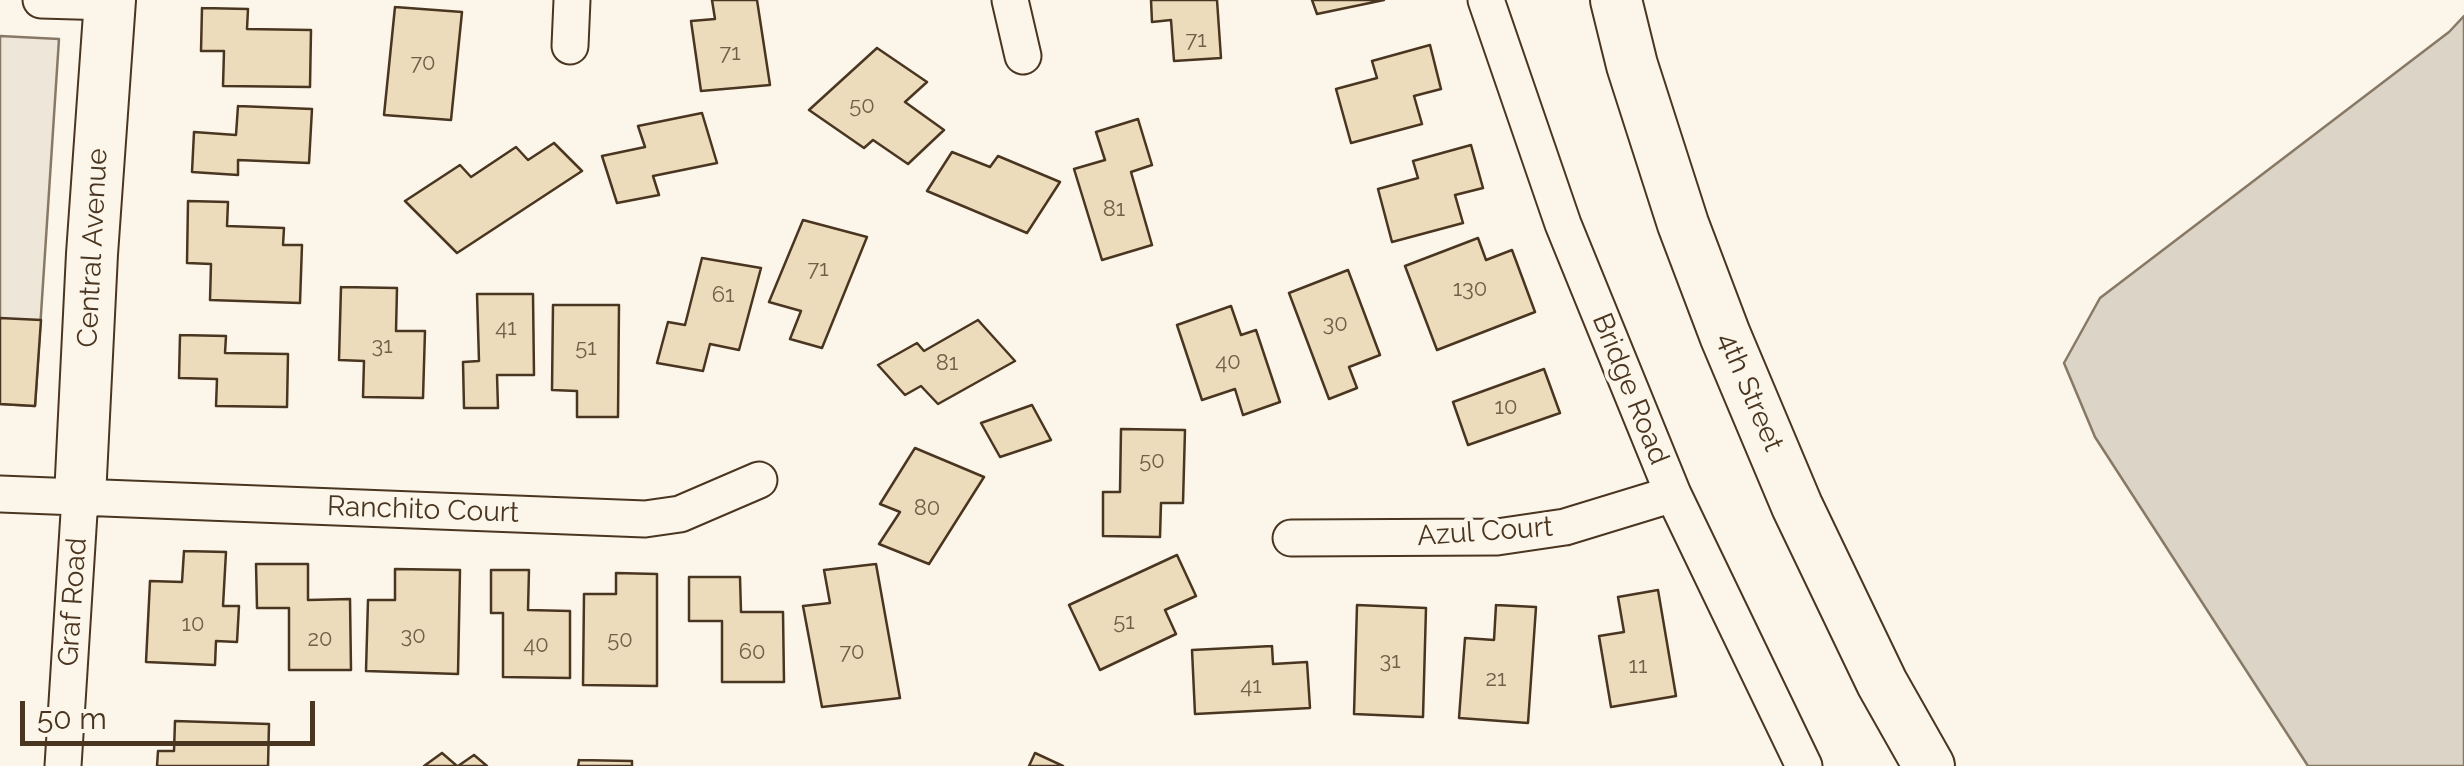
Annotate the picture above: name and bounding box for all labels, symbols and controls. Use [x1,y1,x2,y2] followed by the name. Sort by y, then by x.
[1185,27,1207,53] house number: 71
[719,40,741,66] house number: 71
[410,50,436,76] house number: 70
[849,93,875,119] house number: 50
[71,148,115,348] street label: Central Avenue
[1103,196,1125,222] house number: 81
[807,256,829,282] house number: 71
[1453,276,1487,302] house number: 130
[712,282,734,308] house number: 61
[1584,309,1676,469] street label: Bridge Road
[1322,311,1348,337] house number: 30
[495,315,517,341] house number: 41
[1710,328,1790,456] street label: 4th Street
[371,333,393,359] house number: 31
[575,335,597,361] house number: 51
[1215,349,1241,375] house number: 40
[936,350,958,376] house number: 81
[1495,394,1517,420] house number: 10
[1139,448,1165,474] house number: 50
[326,490,520,530] street label: Ranchito Court
[914,495,940,521] house number: 80
[1416,511,1554,553] street label: Azul Court
[52,537,94,667] street label: Graf Road
[1113,609,1135,635] house number: 51
[182,611,204,637] house number: 10
[400,623,426,649] house number: 30
[308,626,332,652] house number: 20
[607,627,633,653] house number: 50
[523,632,549,658] house number: 40
[739,639,765,665] house number: 60
[839,639,865,665] house number: 70
[1379,648,1401,674] house number: 31
[1629,653,1647,679] house number: 11
[1486,666,1506,692] house number: 21
[1240,673,1262,699] house number: 41
[25,681,320,743] scale bar
[37,701,107,736] text: 50 m

